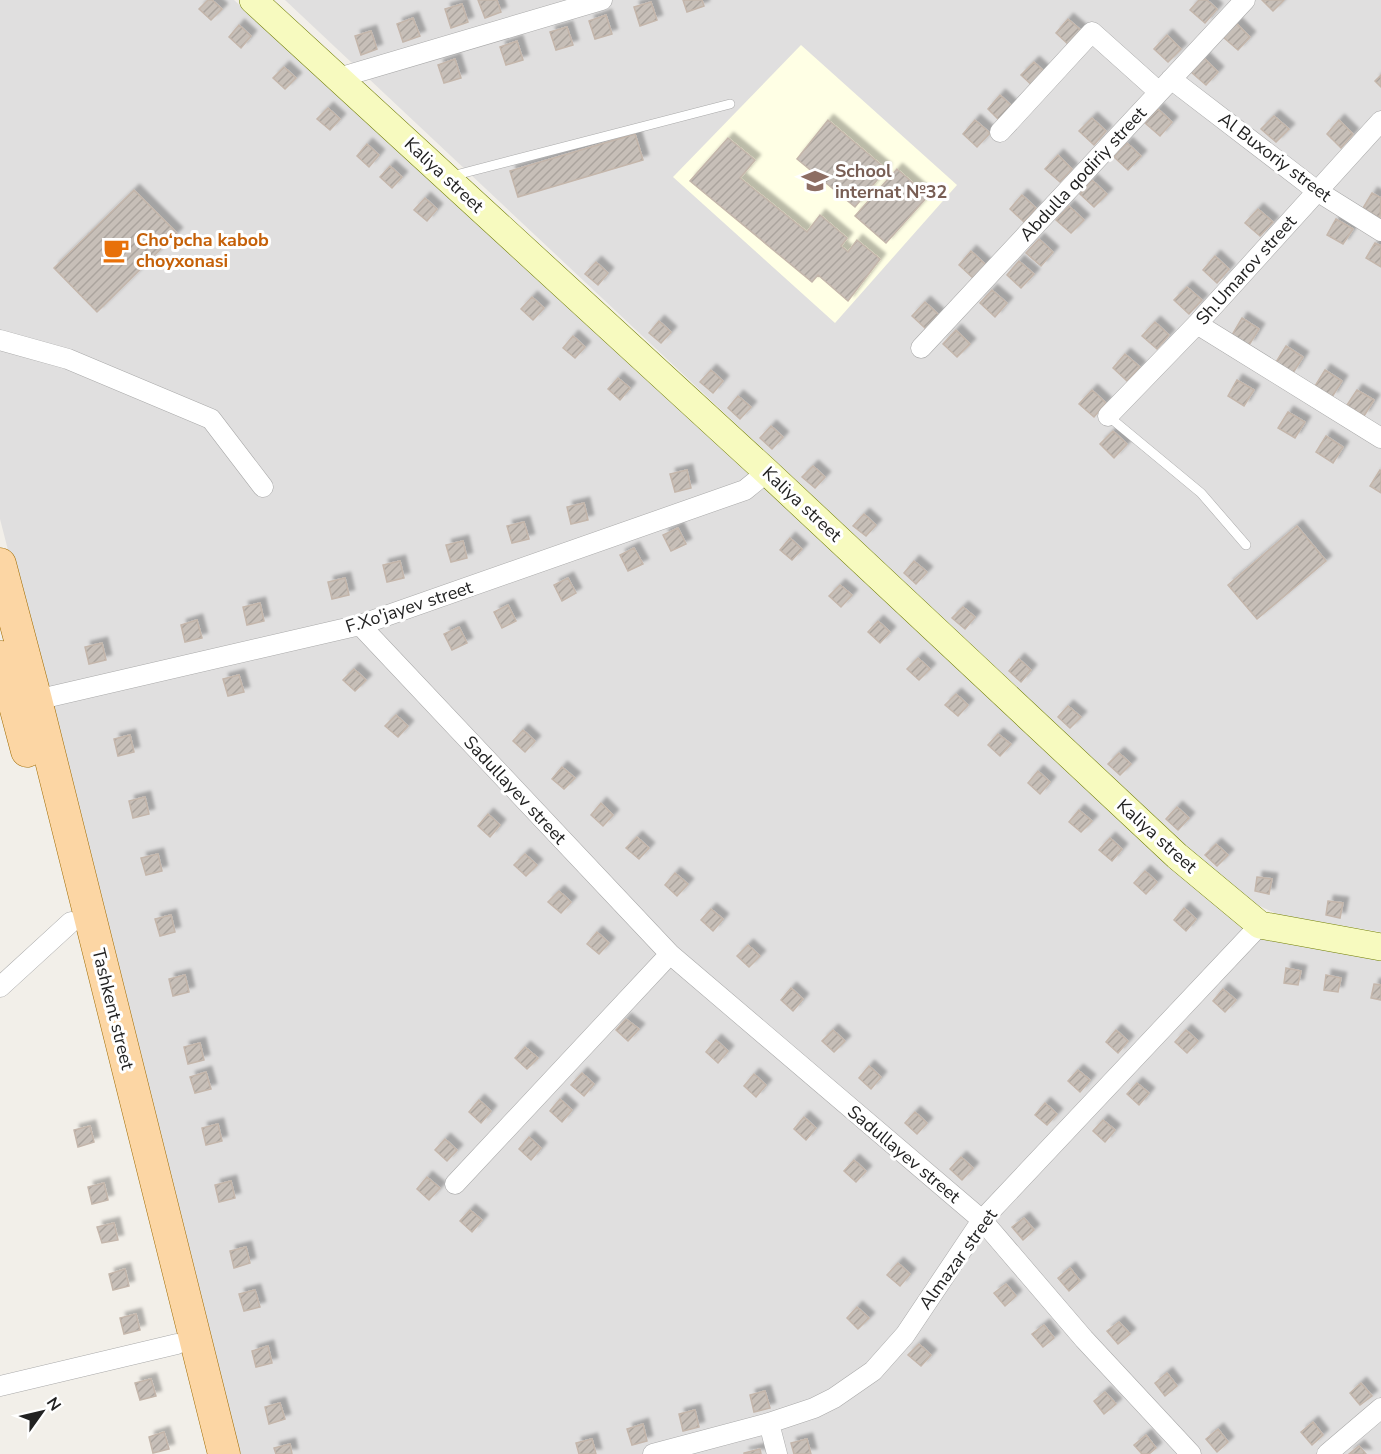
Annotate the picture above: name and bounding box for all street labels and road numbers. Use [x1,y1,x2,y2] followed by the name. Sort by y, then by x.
[1014,101,1152,246] street label: Abdulla qodiriy street
[1214,107,1337,208] street label: Al Buxoriy street
[399,132,489,218] street label: Kaliya street
[1190,209,1302,330] street label: Sh.Umarov street
[757,461,847,547] street label: Kaliya street
[343,575,476,639] street label: F.Хo'jayev street
[458,730,572,850] street label: Sadullayev street
[1112,794,1203,879] street label: Kaliya street
[86,946,140,1073] street label: Tashkent street
[842,1100,966,1209] street label: Sadullayev street
[913,1203,1003,1314] street label: Almazar street

